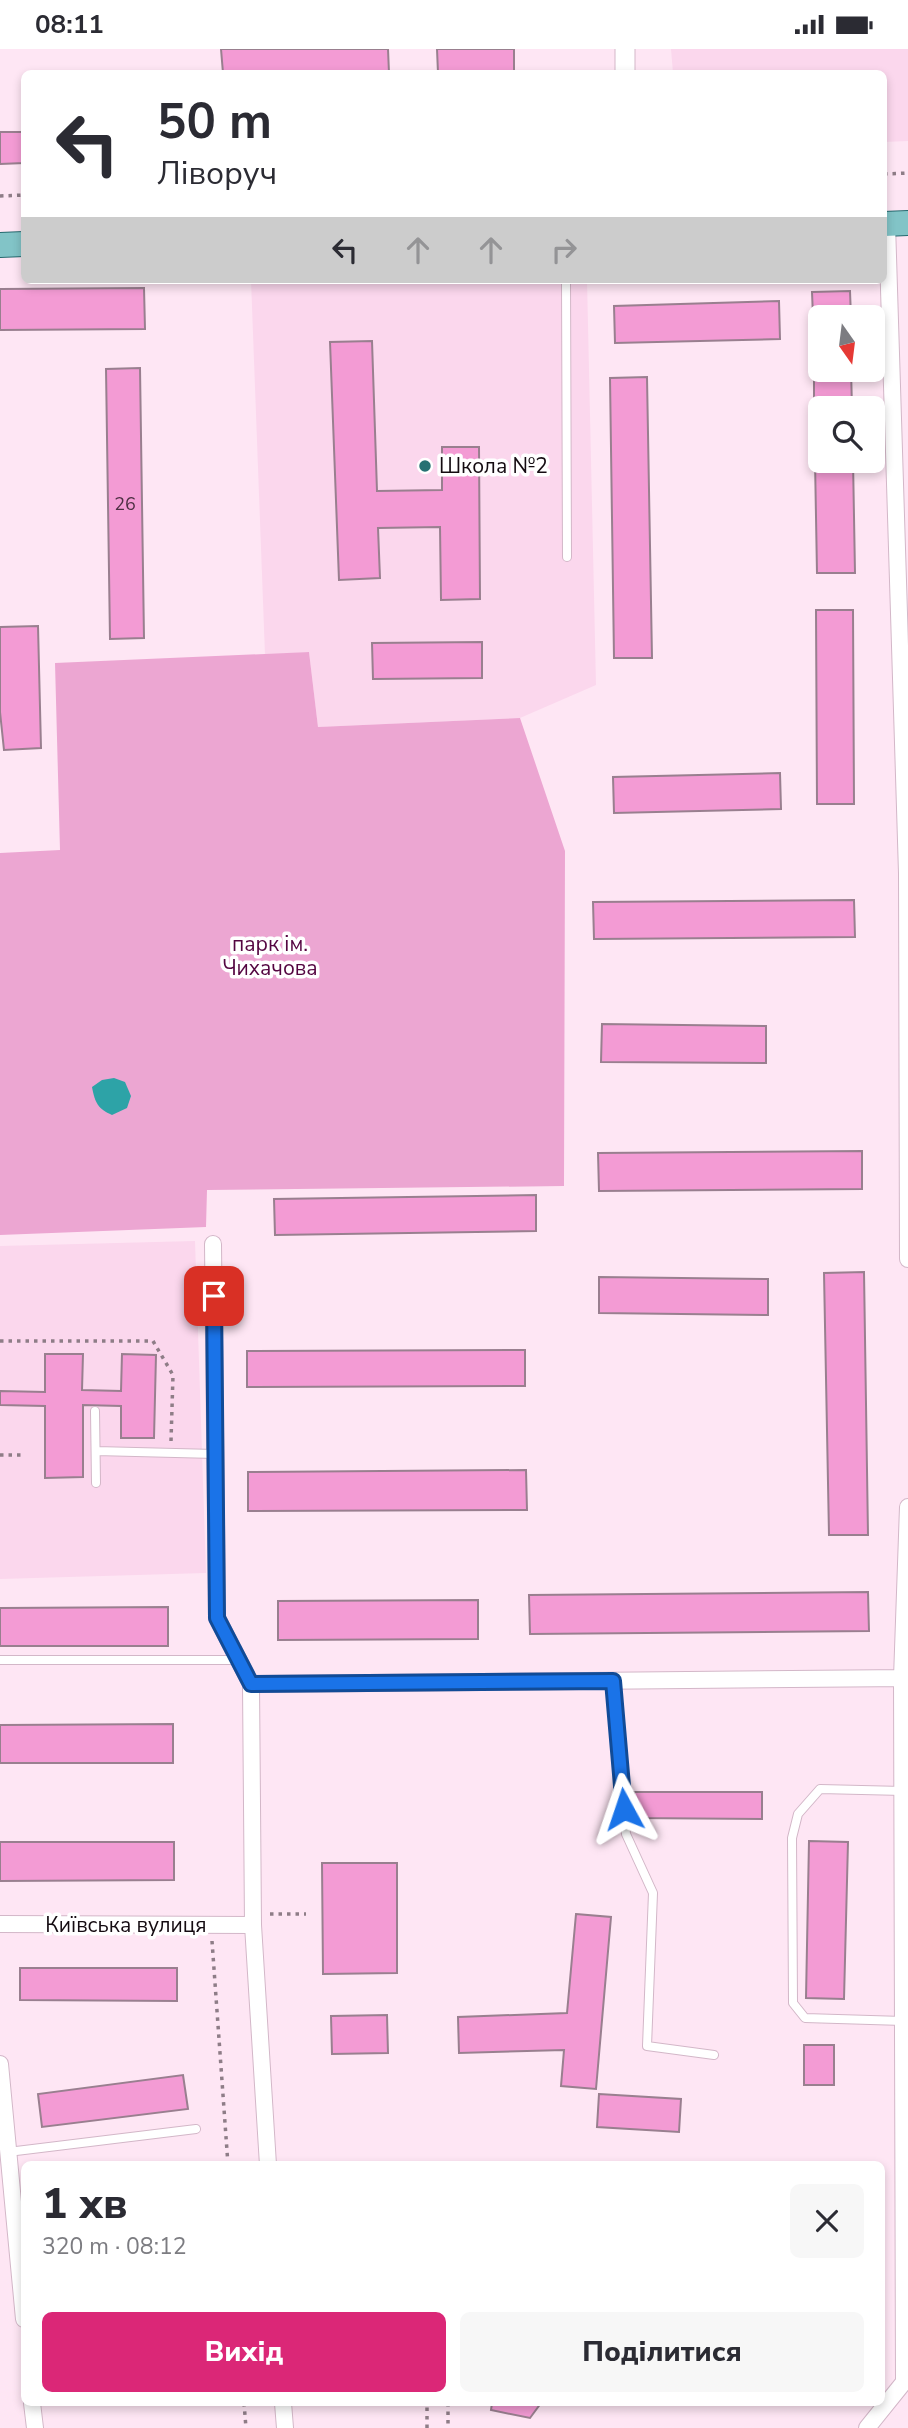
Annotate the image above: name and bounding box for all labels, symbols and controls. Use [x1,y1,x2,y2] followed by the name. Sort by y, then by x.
[35,7,104,42] text: 08:11
[157,88,272,155] text: 50 m
[42,98,133,189] icon: left
[157,152,277,195] text: Ліворуч
[326,231,364,269] icon: left
[399,231,437,269] icon: ahead
[472,231,510,269] icon: ahead
[545,231,583,269] icon: right
[808,305,886,381] north arrow
[808,305,885,473] map controls
[808,396,885,473] button: search
[439,452,548,480] place label: Школа №2
[417,458,433,474] marker: Школа №2
[114,492,136,516] house number: 26
[222,930,318,982] park label: парк ім. Чихачова
[184,1266,244,1326] pin
[195,1277,233,1315] icon: arrive
[587,1772,661,1846] position arrow
[45,1911,207,1939] street label: Київська вулиця
[42,2176,127,2233] text: 1 хв
[790,2184,864,2258] button: close
[42,2231,187,2262] text: 320 m · 08:12
[42,2312,446,2392] button: Вихід
[460,2312,864,2392] button: Поділитися

